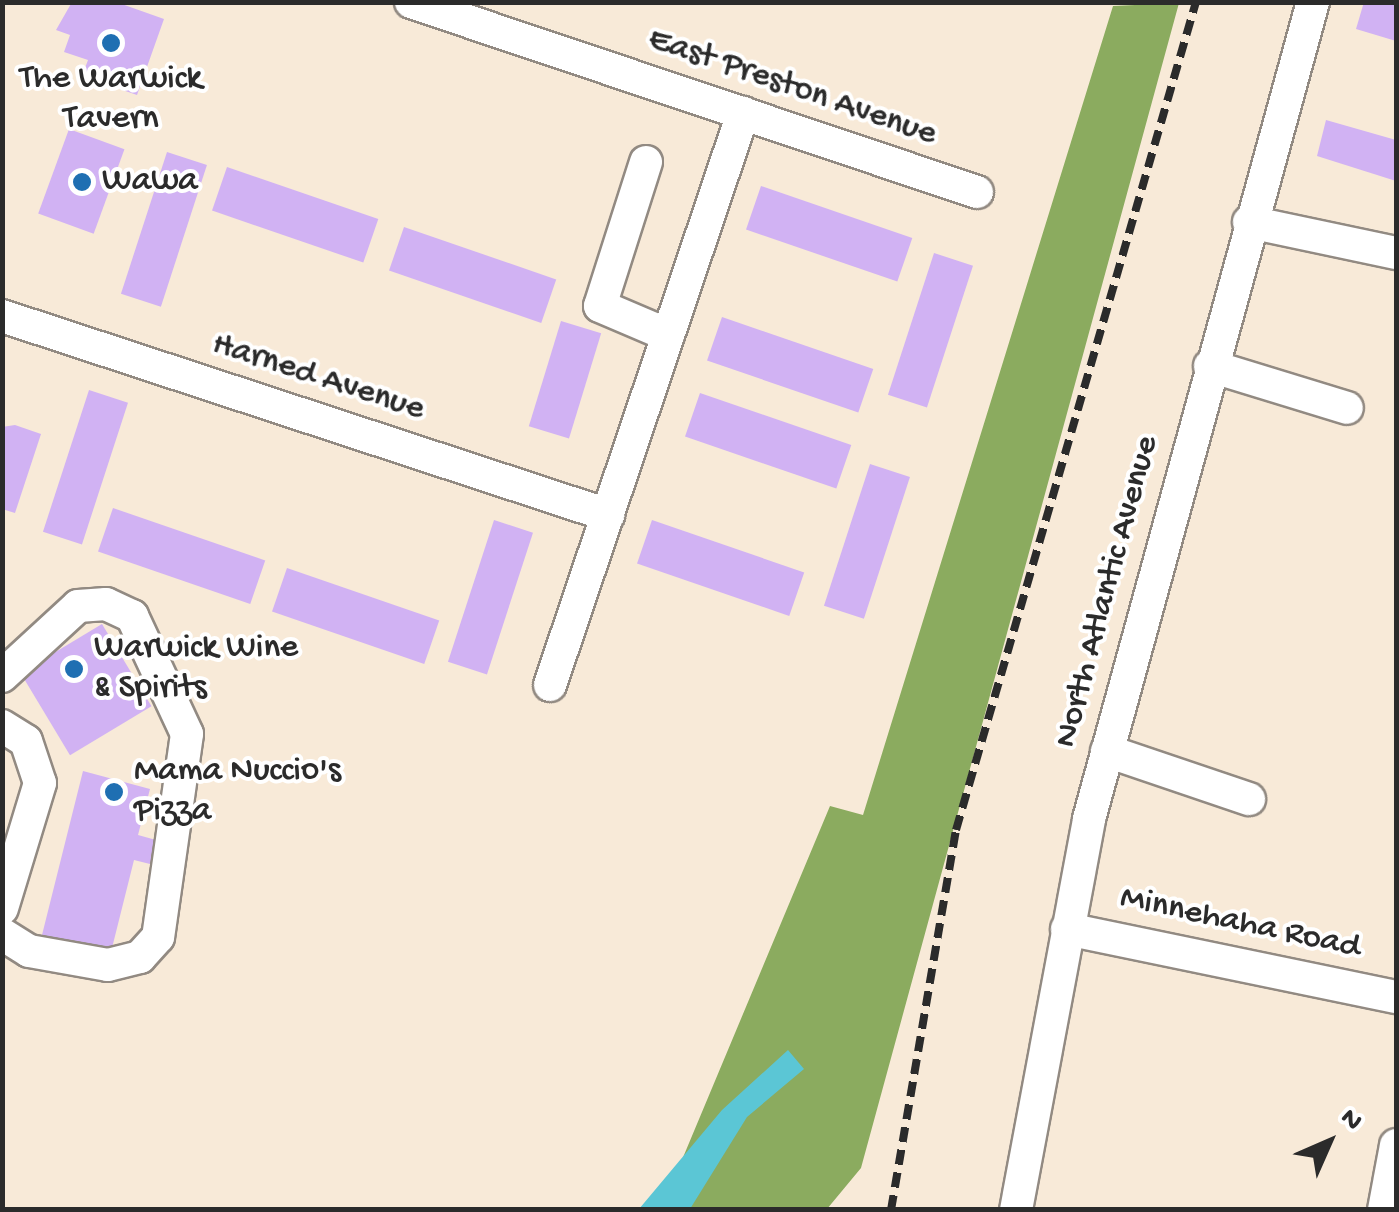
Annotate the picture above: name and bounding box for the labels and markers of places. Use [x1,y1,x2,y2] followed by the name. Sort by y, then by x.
[100,32,122,54] marker: The Warwick Tavern
[20,59,202,141] place label: The Warwick Tavern
[102,161,198,203] place label: Wawa
[71,171,93,193] marker: Wawa
[94,628,298,710] place label: Warwick Wine & Spirits
[63,658,85,680] marker: Warwick Wine & Spirits
[134,751,341,833] place label: Mama Nuccio's Pizza
[103,781,125,803] marker: Mama Nuccio's Pizza

